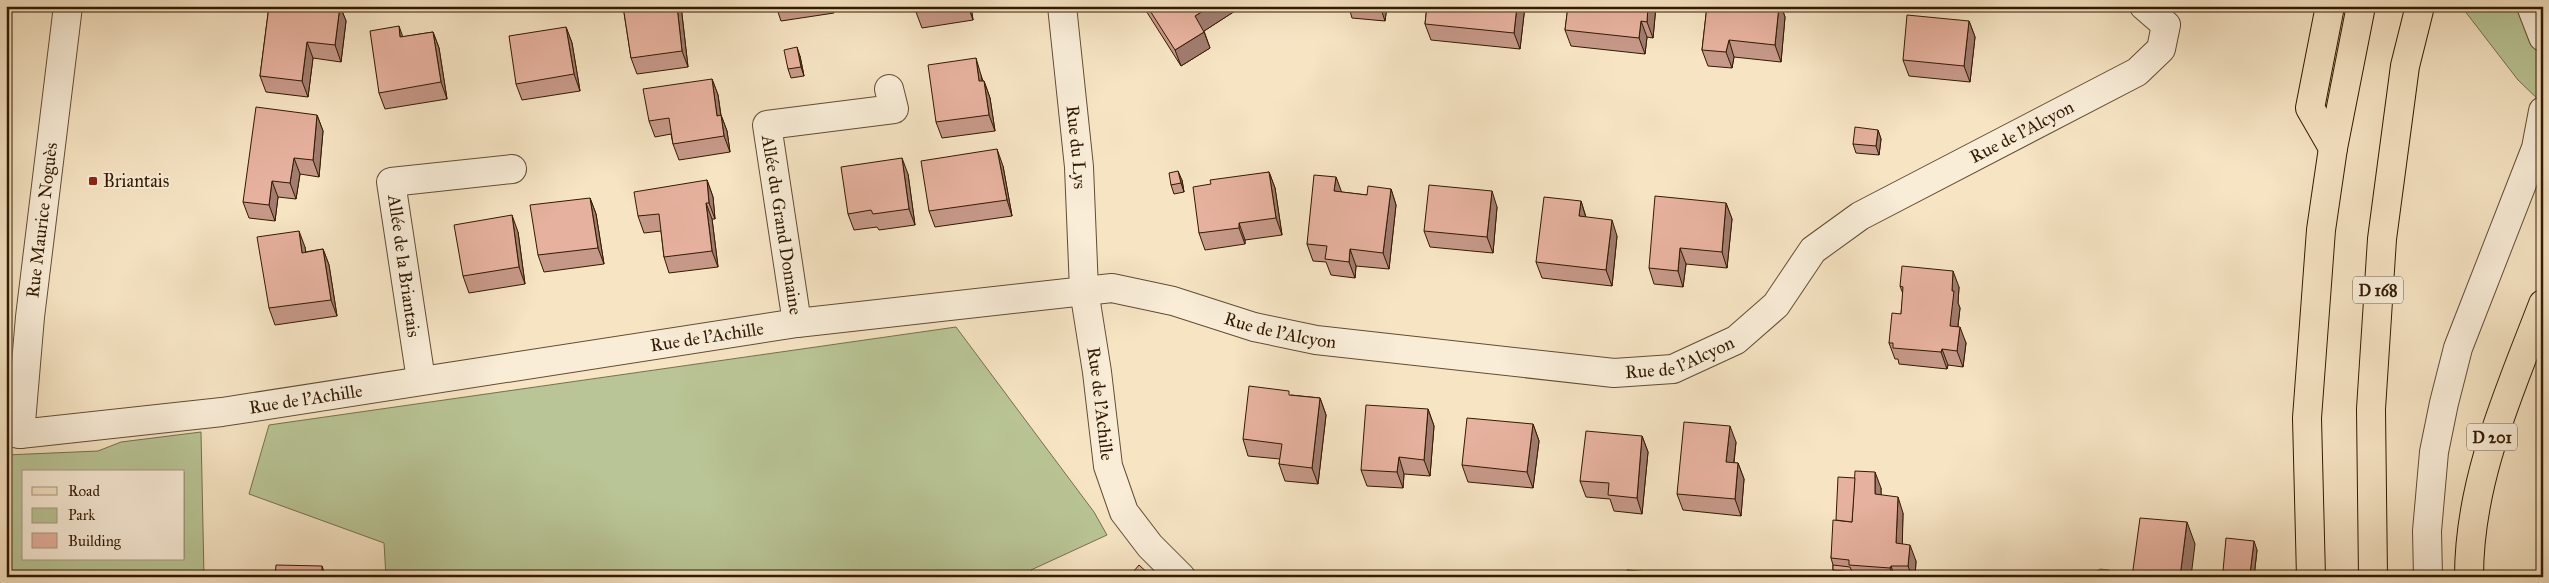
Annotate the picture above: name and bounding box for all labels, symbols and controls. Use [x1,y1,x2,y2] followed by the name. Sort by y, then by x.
[1966,96,2078,168] street label: Rue de l'Alcyon
[1062,104,1091,190] street label: Rue du Lys
[757,133,807,316] street label: Allée du Grand Domaine
[21,141,62,299] street label: Rue Maurice Noguès
[103,170,169,192] place label: Briantais
[87,175,99,187] marker: Briantais
[383,192,425,339] street label: Allée de la Briantais
[2353,276,2403,304] road number: D 168
[1221,307,1338,353] street label: Rue de l'Alcyon
[649,317,765,357] street label: Rue de l'Achille
[1624,331,1738,383] street label: Rue de l'Alcyon
[1082,345,1118,462] street label: Rue de l'Achille
[247,379,364,419] street label: Rue de l'Achille
[2467,424,2517,451] road number: D 201
[22,470,185,560] legend
[68,482,100,500] text: Road
[68,506,95,524] text: Park
[68,532,122,550] text: Building

